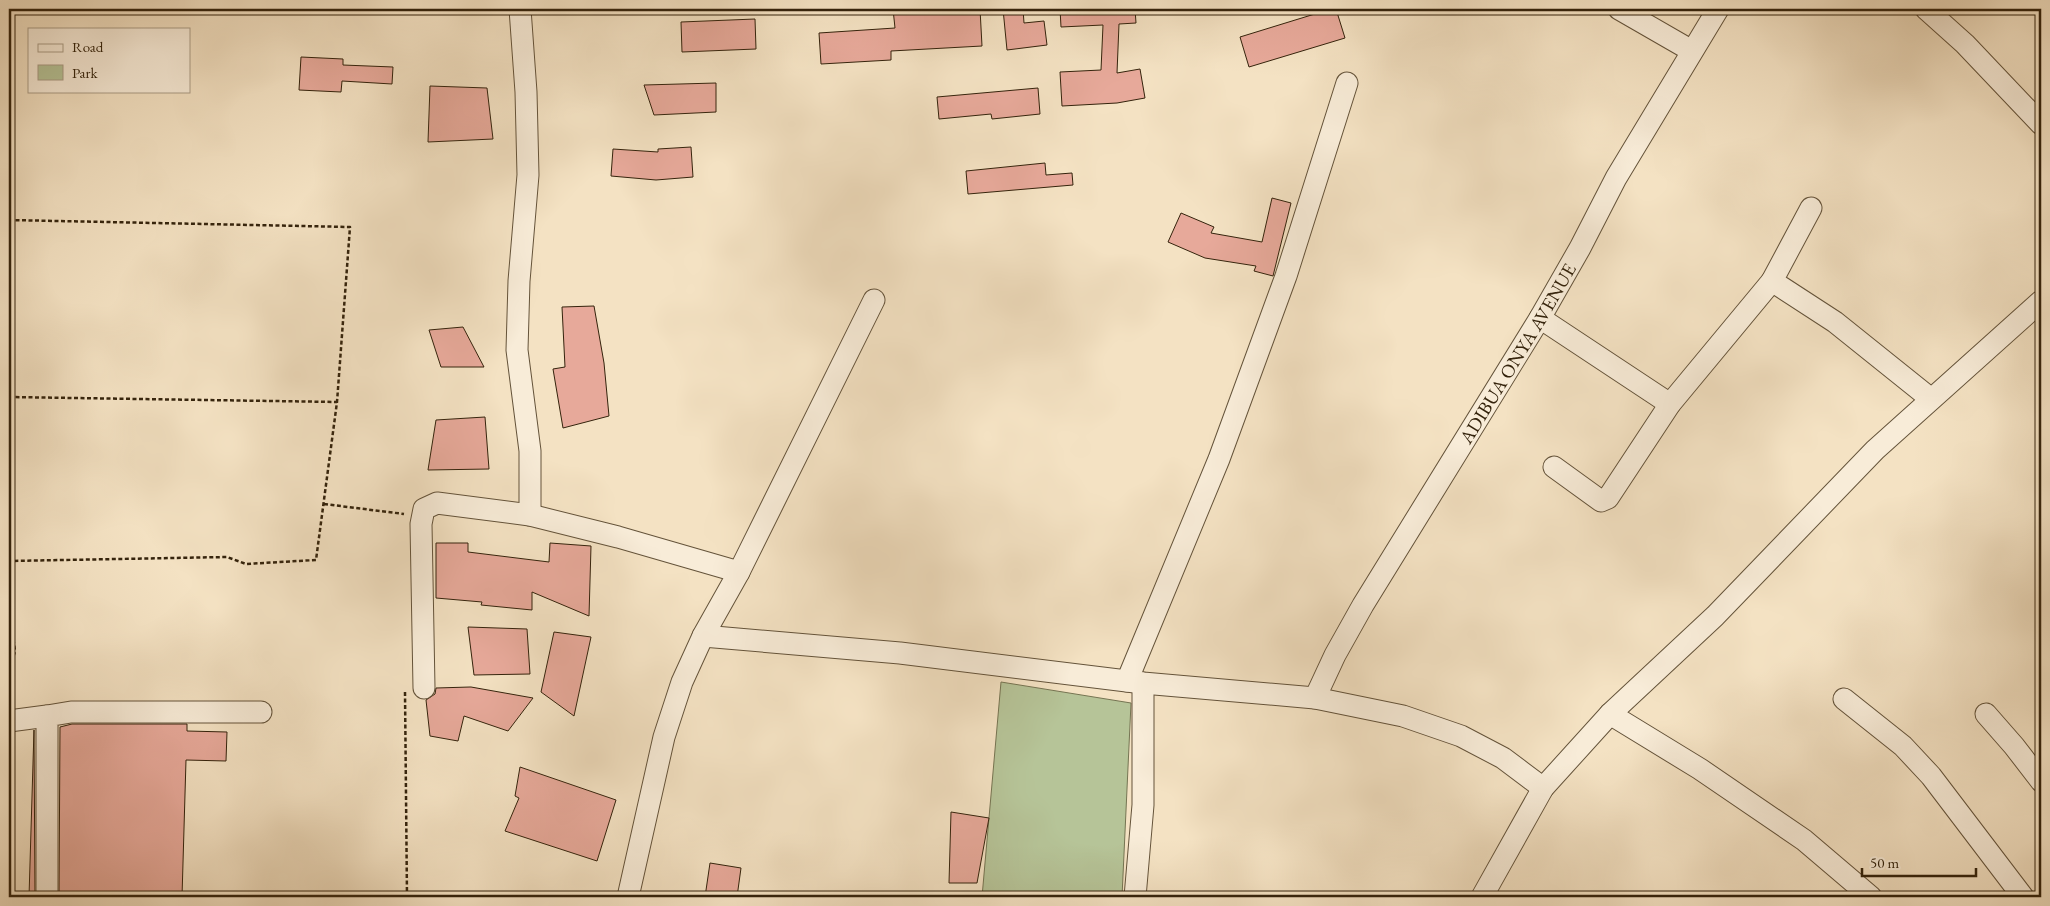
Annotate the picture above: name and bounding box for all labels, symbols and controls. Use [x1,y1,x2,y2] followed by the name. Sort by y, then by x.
[28,28,190,92] legend
[72,37,104,56] text: Road
[72,63,99,82] text: Park
[1453,259,1582,449] street label: ADIBUA ONYA AVENUE
[1862,846,1976,878] scale bar
[1870,853,1899,872] text: 50 m

